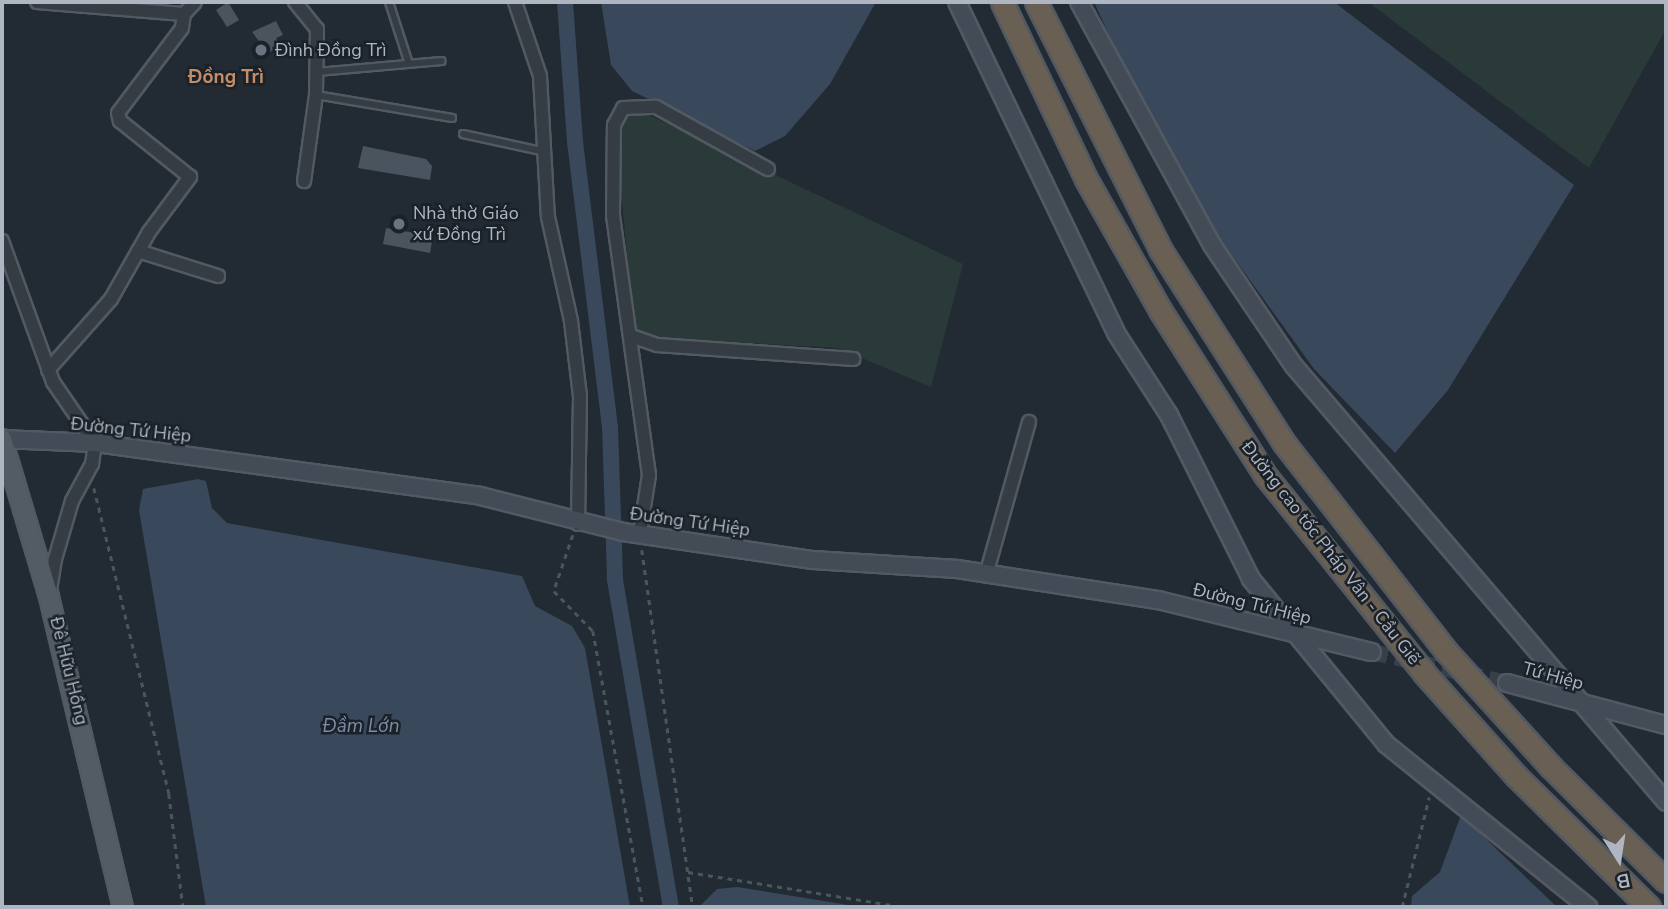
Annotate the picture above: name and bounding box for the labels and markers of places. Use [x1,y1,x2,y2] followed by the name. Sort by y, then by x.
[275,39,386,61] place label: Đình Đồng Trì
[253,42,269,58] marker: Đình Đồng Trì
[413,203,519,246] place label: Nhà thờ Giáo xứ Đồng Trì
[391,216,407,232] marker: Nhà thờ Giáo xứ Đồng Trì

